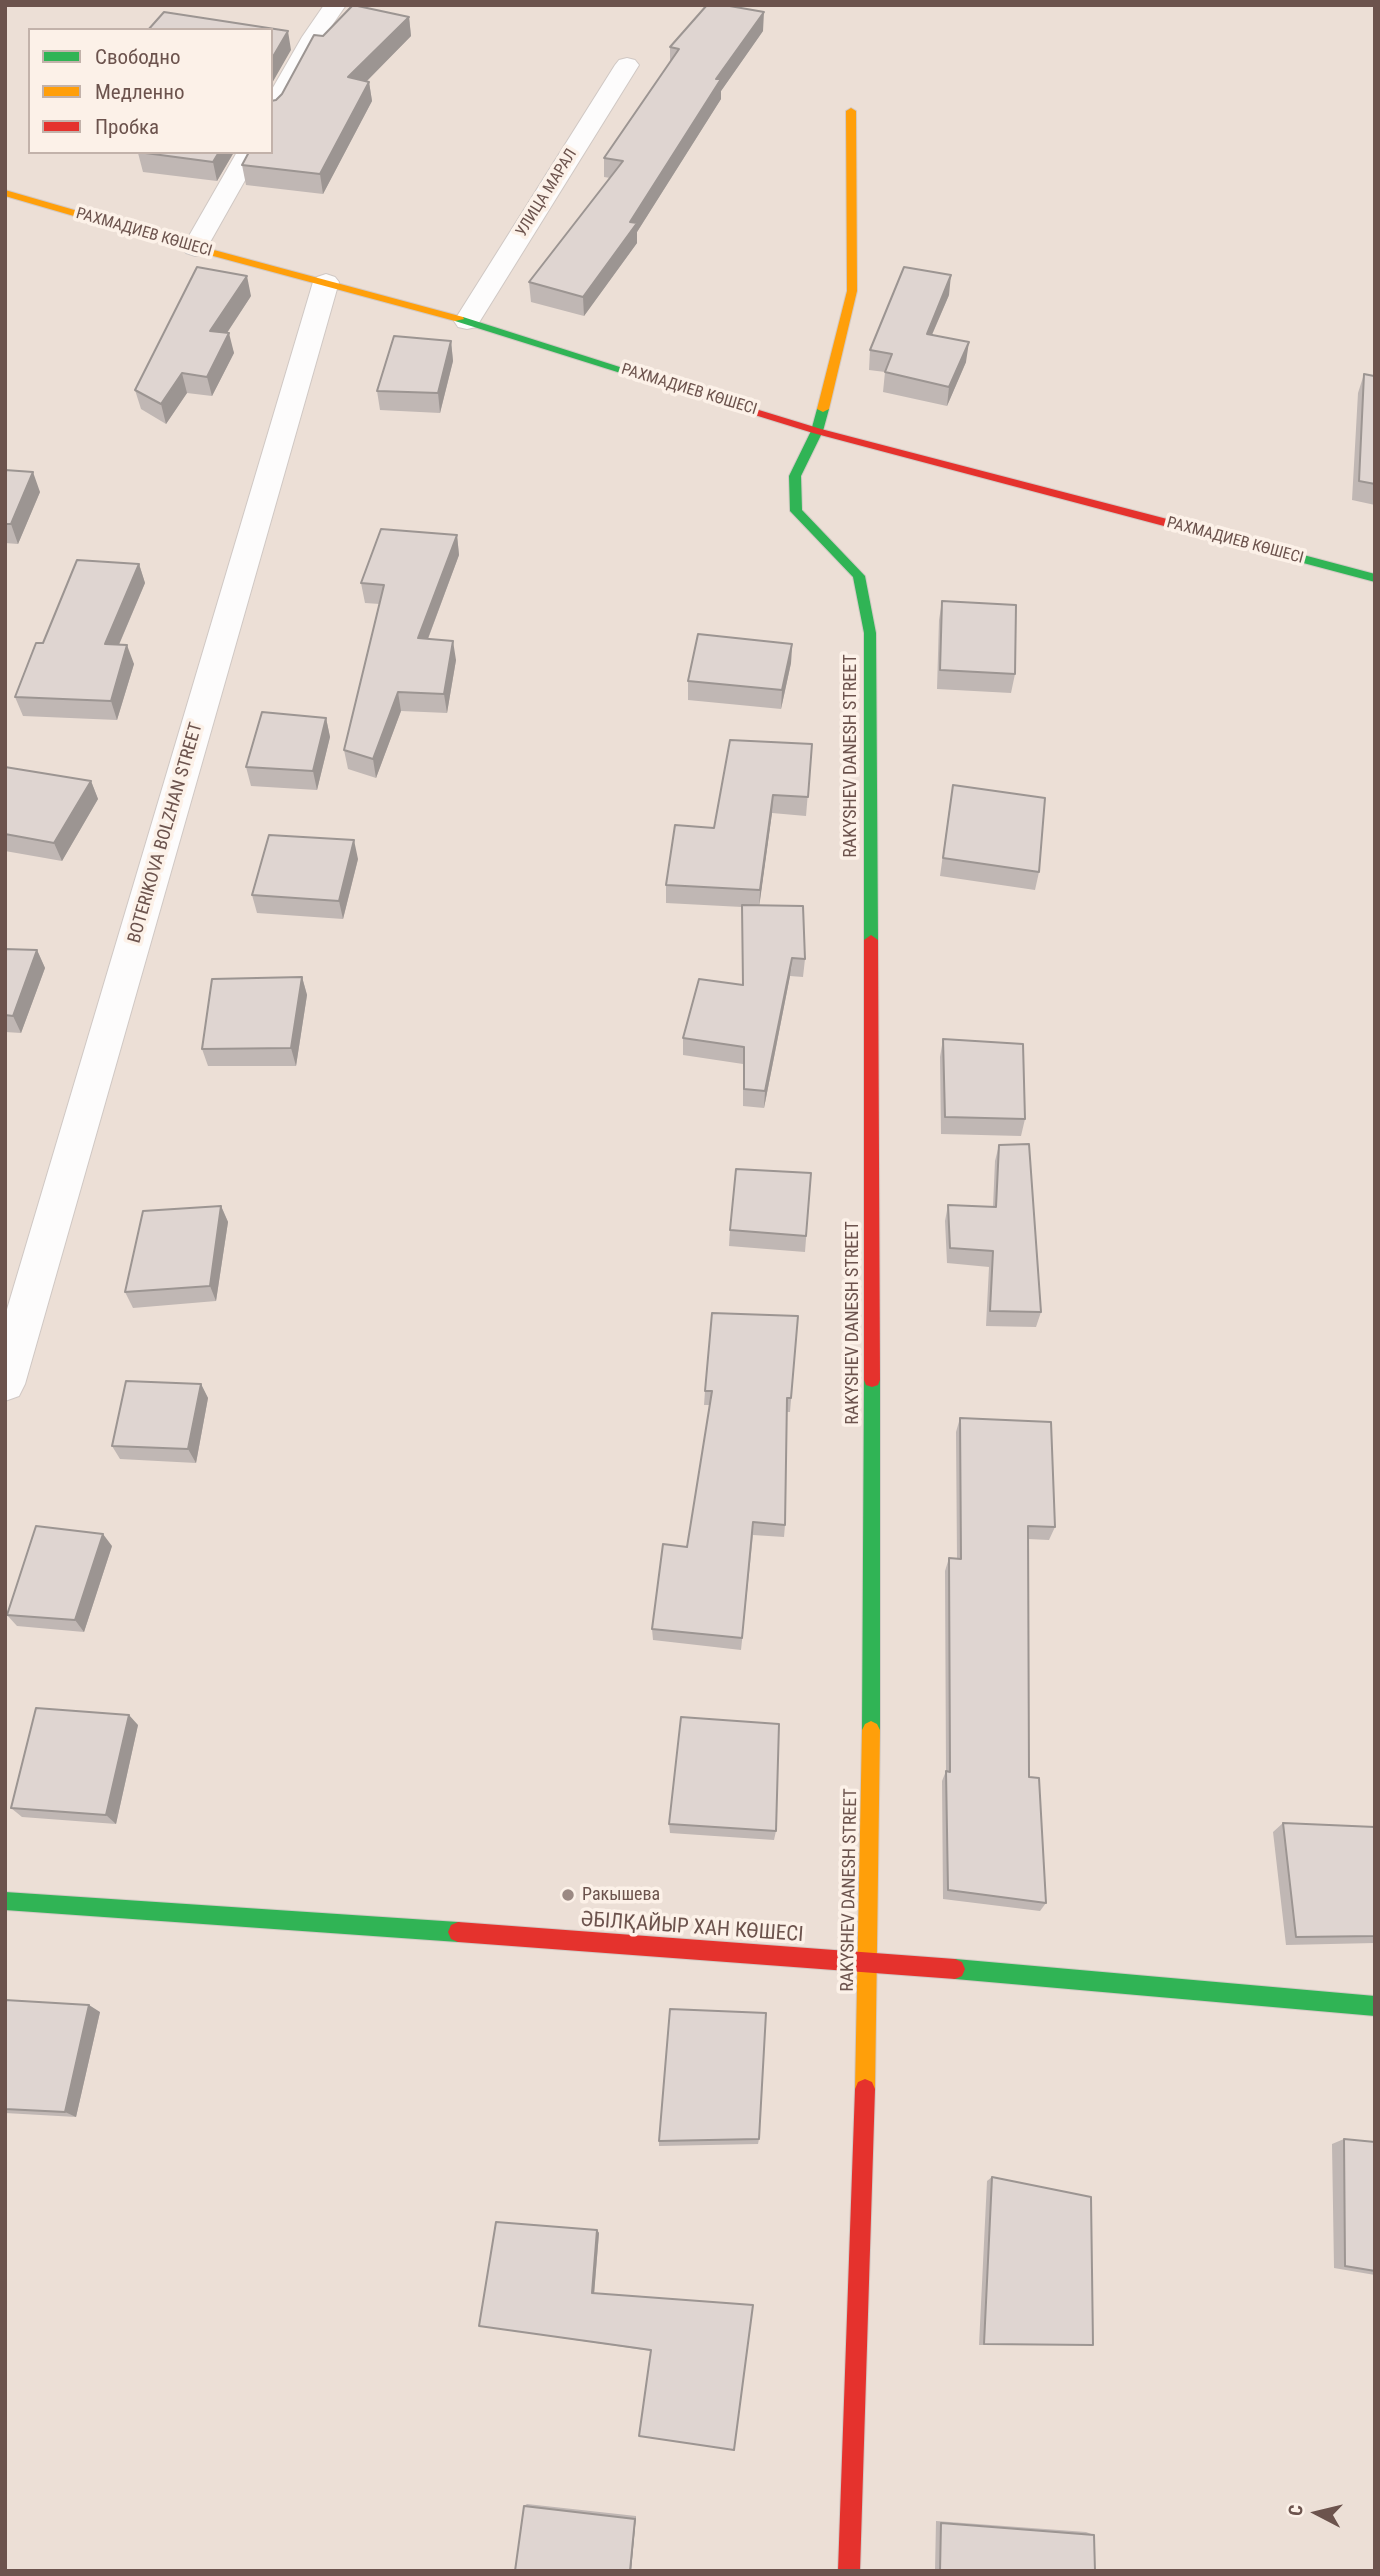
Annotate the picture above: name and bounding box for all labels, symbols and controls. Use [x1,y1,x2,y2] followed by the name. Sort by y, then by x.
[28,28,273,154] legend
[95,45,181,69] text: Свободно
[95,80,184,104] text: Медленно
[95,115,159,139] text: Пробка
[512,146,582,240] street label: УЛИЦА МАРАЛ
[74,204,214,262] street label: РАХМАДИЕВ КӨШЕСІ
[619,360,759,420] street label: РАХМАДИЕВ КӨШЕСІ
[1165,514,1305,568] street label: РАХМАДИЕВ КӨШЕСІ
[840,654,862,858] street label: RAKYSHEV DANESH STREET
[124,720,208,946] street label: BOTERIKOVA BOLZHAN STREET
[842,1221,864,1425] street label: RAKYSHEV DANESH STREET
[837,1788,863,1992] street label: RAKYSHEV DANESH STREET
[582,1884,660,1906] place label: Ракышева
[560,1887,576,1903] marker: Ракышева
[580,1908,804,1948] street label: ӘБІЛҚАЙЫР ХАН КӨШЕСІ
[1282,2478,1352,2548] north arrow
[1284,2504,1308,2517] text: С

